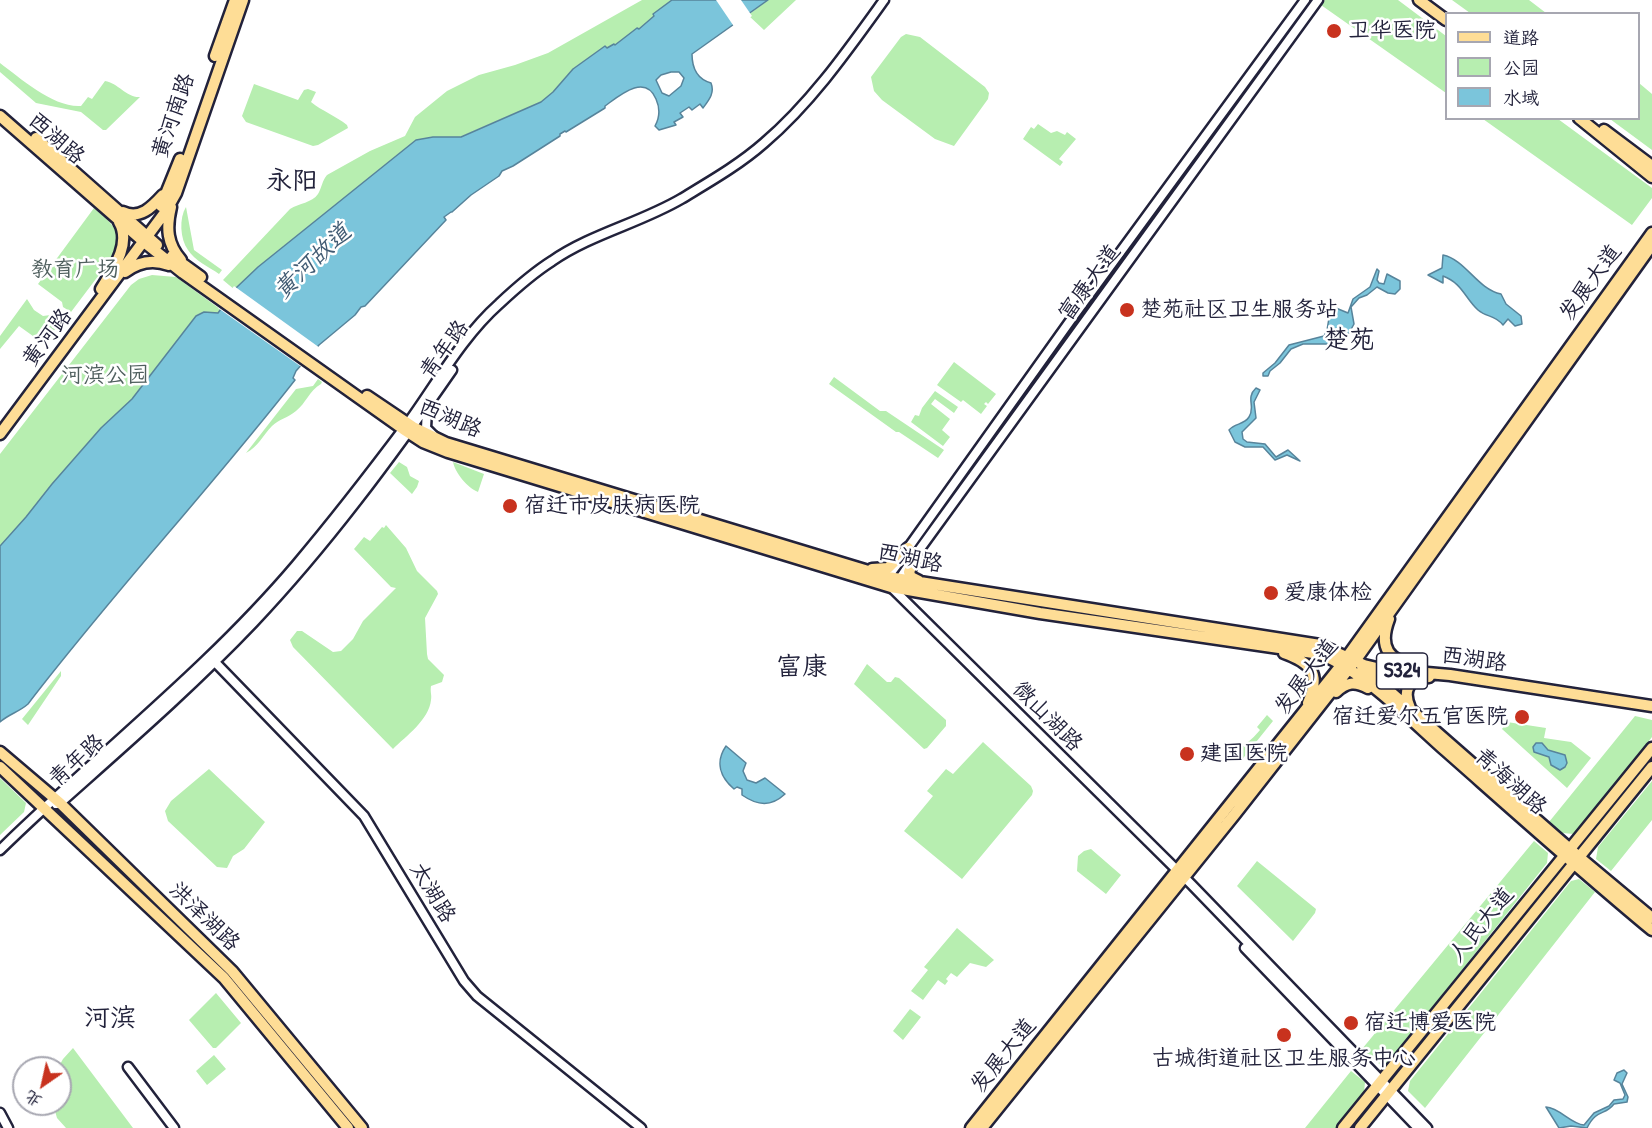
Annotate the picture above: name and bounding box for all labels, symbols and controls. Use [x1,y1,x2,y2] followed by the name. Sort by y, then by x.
[1445,12,1640,120] legend
[1348,18,1436,44] place label: 卫华医院
[1325,22,1343,40] marker: 卫华医院
[1503,25,1539,50] text: 道路
[1503,55,1539,80] text: 公园
[147,70,201,162] street label: 黄河南路
[1503,85,1539,110] text: 水域
[22,107,90,171] street label: 西湖路
[266,166,318,198] district label: 永阳
[268,218,358,306] water label: 黄河故道
[1053,240,1127,326] street label: 富康大道
[1554,240,1628,326] street label: 发展大道
[31,257,119,283] park label: 教育广场
[1140,297,1338,323] place label: 楚苑社区卫生服务站
[1118,301,1136,319] marker: 楚苑社区卫生服务站
[18,304,78,372] street label: 黄河路
[415,316,475,384] street label: 青年路
[1323,325,1375,357] district label: 楚苑
[61,363,149,389] park label: 河滨公园
[414,394,486,444] street label: 西湖路
[524,493,700,519] place label: 宿迁市皮肤病医院
[501,497,519,515] marker: 宿迁市皮肤病医院
[875,539,945,579] street label: 西湖路
[1284,580,1372,606] place label: 爱康体检
[1262,584,1280,602] marker: 爱康体检
[1270,634,1344,720] street label: 发展大道
[1439,642,1509,678] street label: 西湖路
[776,652,828,684] district label: 富康
[1376,653,1428,689] road number: S324
[1007,677,1087,757] street label: 微山湖路
[1332,704,1508,730] place label: 宿迁爱尔五官医院
[1513,708,1531,726] marker: 宿迁爱尔五官医院
[44,729,110,793] street label: 青年路
[1200,741,1288,767] place label: 建国医院
[1468,743,1552,821] street label: 青海湖路
[1178,745,1196,763] marker: 建国医院
[404,858,460,928] street label: 太湖路
[163,877,245,957] street label: 洪泽湖路
[1444,882,1520,968] street label: 人民大道
[84,1003,136,1035] district label: 河滨
[1364,1010,1496,1036] place label: 宿迁博爱医院
[966,1013,1042,1099] street label: 发展大道
[1342,1014,1360,1032] marker: 宿迁博爱医院
[1275,1026,1293,1044] marker: 古城街道社区卫生服务中心
[1152,1046,1416,1072] place label: 古城街道社区卫生服务中心
[12,1056,72,1116] north arrow
[20,1086,46,1113] text: 北

